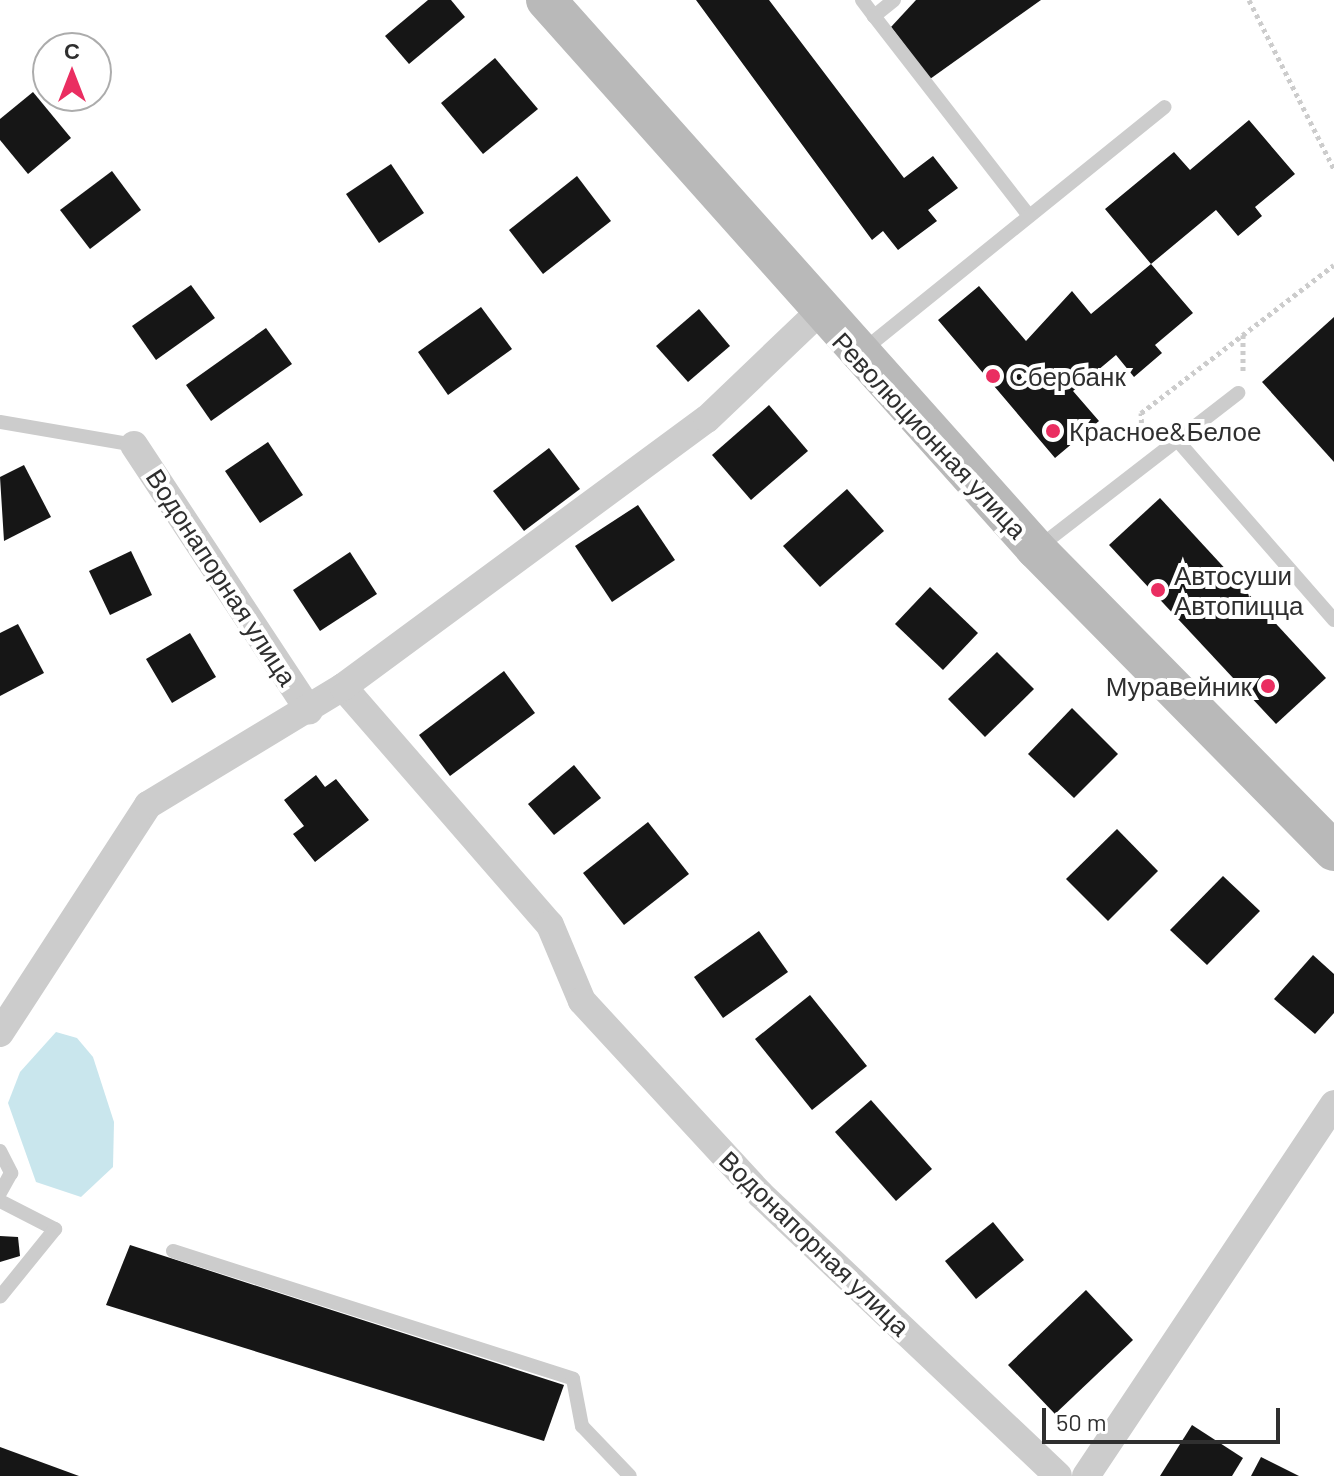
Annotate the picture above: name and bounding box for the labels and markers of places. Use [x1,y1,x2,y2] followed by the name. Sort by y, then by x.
[1009,360,1126,392] place label: Сбербанк
[984,367,1002,385] marker: Сбербанк
[1069,415,1261,447] place label: Красное&Белое
[1044,422,1062,440] marker: Красное&Белое
[1174,559,1304,620] place label: Автосуши Автопицца
[1149,581,1167,599] marker: Автосуши Автопицца
[1106,670,1252,702] place label: Муравейник
[1259,677,1277,695] marker: Муравейник

